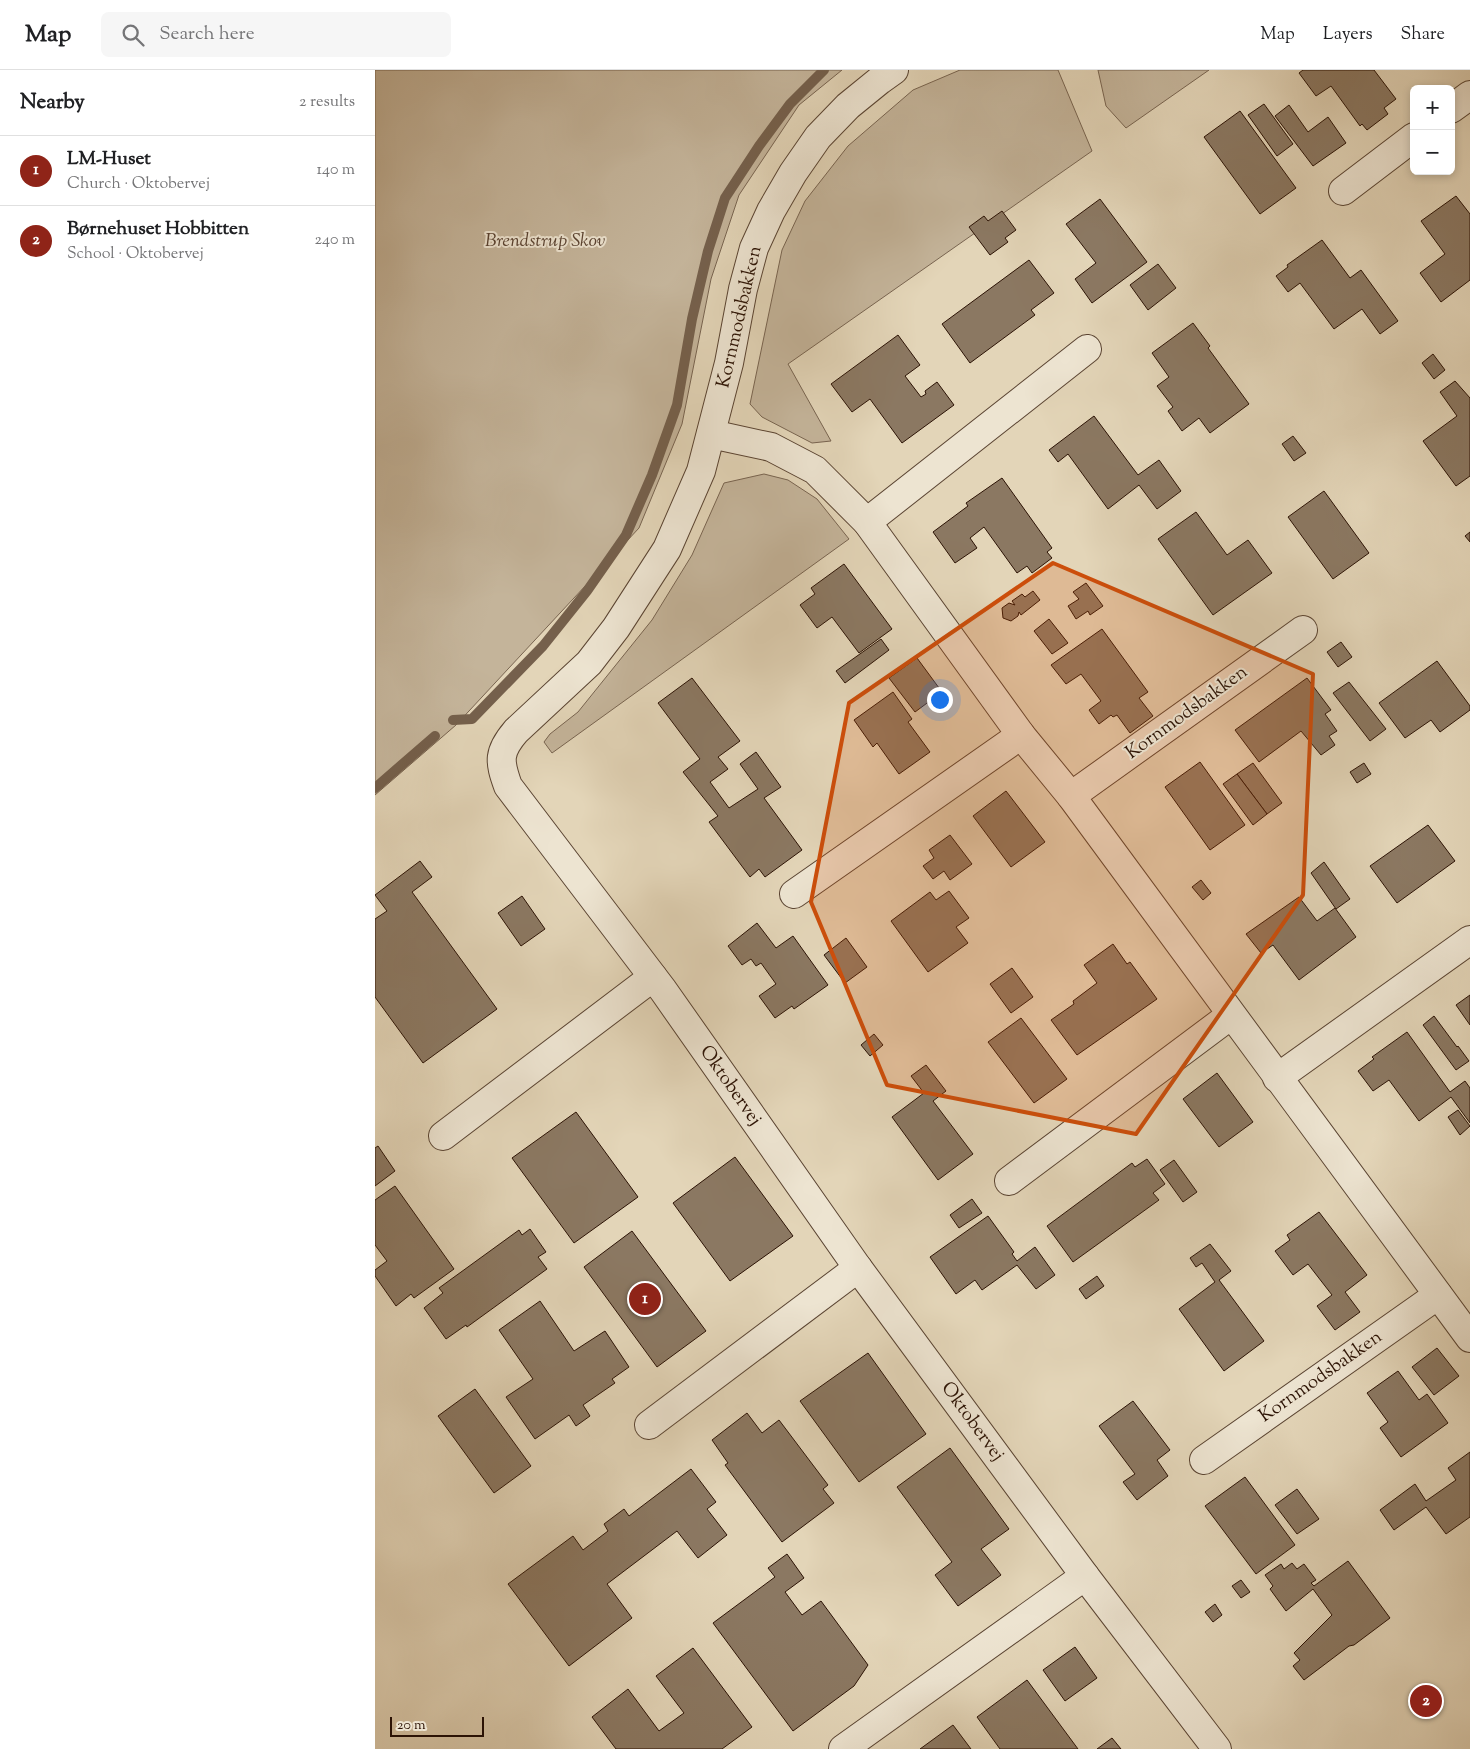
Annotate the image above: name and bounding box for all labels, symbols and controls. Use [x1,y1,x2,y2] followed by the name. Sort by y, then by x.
[101,12,451,57] search box
[25,18,71,52] text: Map
[119,21,147,49] icon: search
[159,21,255,48] text: Search here
[1260,22,1295,48] text: Map
[1323,22,1373,48] text: Layers
[1401,22,1445,48] text: Share
[1410,85,1455,175] map controls
[1410,85,1455,130] button: +
[20,88,85,118] text: Nearby
[299,91,355,114] text: 2 results
[1410,130,1455,175] button: −
[67,146,151,173] text: LM-Huset
[33,159,39,182] text: 1
[317,159,355,182] text: 140 m
[67,173,210,196] text: Church · Oktobervej
[67,216,249,243] text: Børnehuset Hobbitten
[485,228,605,255] park label: Brendstrup Skov
[32,229,40,252] text: 2
[314,229,355,252] text: 240 m
[67,243,204,266] text: School · Oktobervej
[711,243,769,391] street label: Kornmodsbakken
[1120,659,1254,767] street label: Kornmodsbakken
[927,687,953,713] your location
[692,1040,768,1132] street label: Oktobervej
[629,1280,661,1318] pin: 1
[1254,1324,1388,1430] street label: Kornmodsbakken
[934,1377,1010,1467] street label: Oktobervej
[1410,1682,1442,1720] pin: 2
[390,1714,484,1737] scale bar
[397,1716,426,1736] text: 20 m

